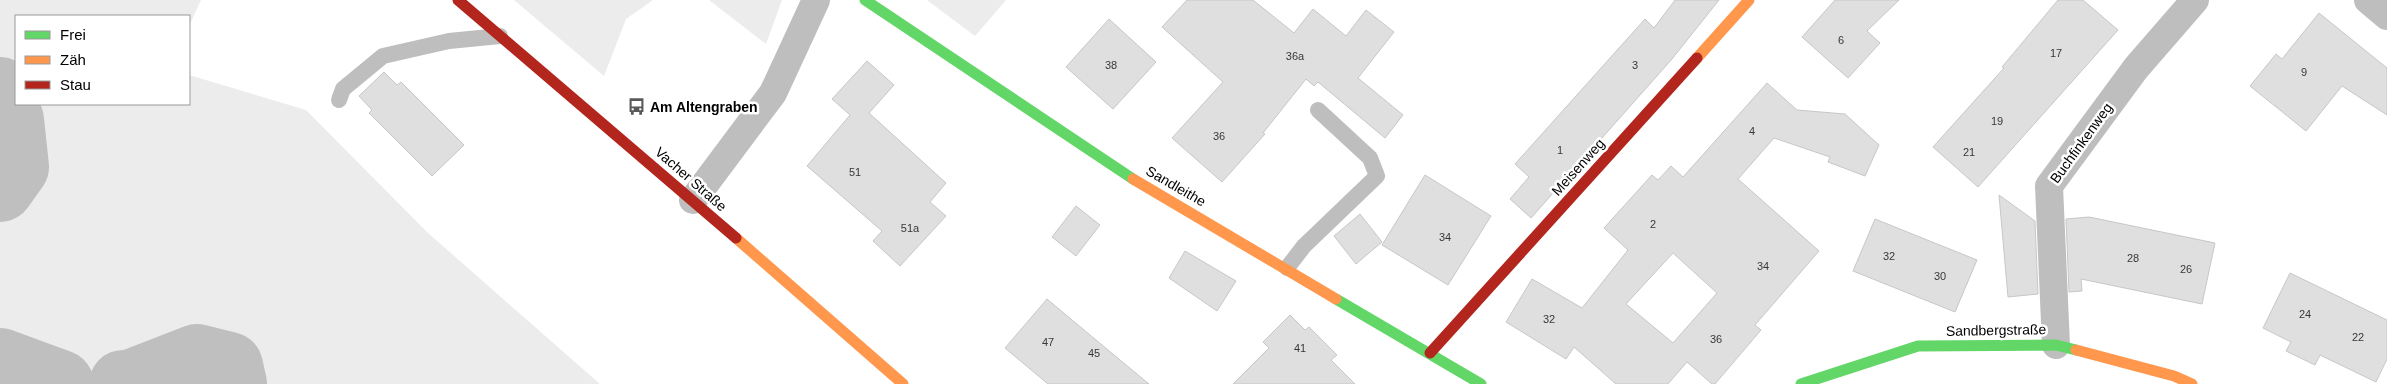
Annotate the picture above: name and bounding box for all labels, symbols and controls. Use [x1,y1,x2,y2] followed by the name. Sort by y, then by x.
[15,15,190,105] legend
[60,26,86,43] text: Frei
[1838,34,1844,46] house number: 6
[2050,47,2062,59] house number: 17
[1286,50,1305,62] house number: 36a
[60,51,86,68] text: Zäh
[1105,59,1117,71] house number: 38
[1632,59,1638,71] house number: 3
[2301,66,2307,78] house number: 9
[60,76,91,93] text: Stau
[626,97,646,117] bus stop icon: Am Altengraben
[650,99,758,115] place label: Am Altengraben
[2047,100,2115,186] street label: Buchfinkenweg
[1991,115,2003,127] house number: 19
[1749,125,1755,137] house number: 4
[1213,130,1225,142] house number: 36
[1548,135,1608,199] street label: Meisenweg
[652,144,730,214] street label: Vacher Straße
[1557,144,1563,156] house number: 1
[1963,146,1975,158] house number: 21
[1143,163,1209,210] street label: Sandleithe
[849,166,861,178] house number: 51
[1650,218,1656,230] house number: 2
[901,222,920,234] house number: 51a
[1439,231,1451,243] house number: 34
[1883,250,1895,262] house number: 32
[2127,252,2139,264] house number: 28
[1757,260,1769,272] house number: 34
[2180,263,2192,275] house number: 26
[1934,270,1946,282] house number: 30
[2299,308,2311,320] house number: 24
[1543,313,1555,325] house number: 32
[1946,321,2047,339] street label: Sandbergstraße
[2352,331,2364,343] house number: 22
[1710,333,1722,345] house number: 36
[1042,336,1054,348] house number: 47
[1294,342,1306,354] house number: 41
[1088,347,1100,359] house number: 45

